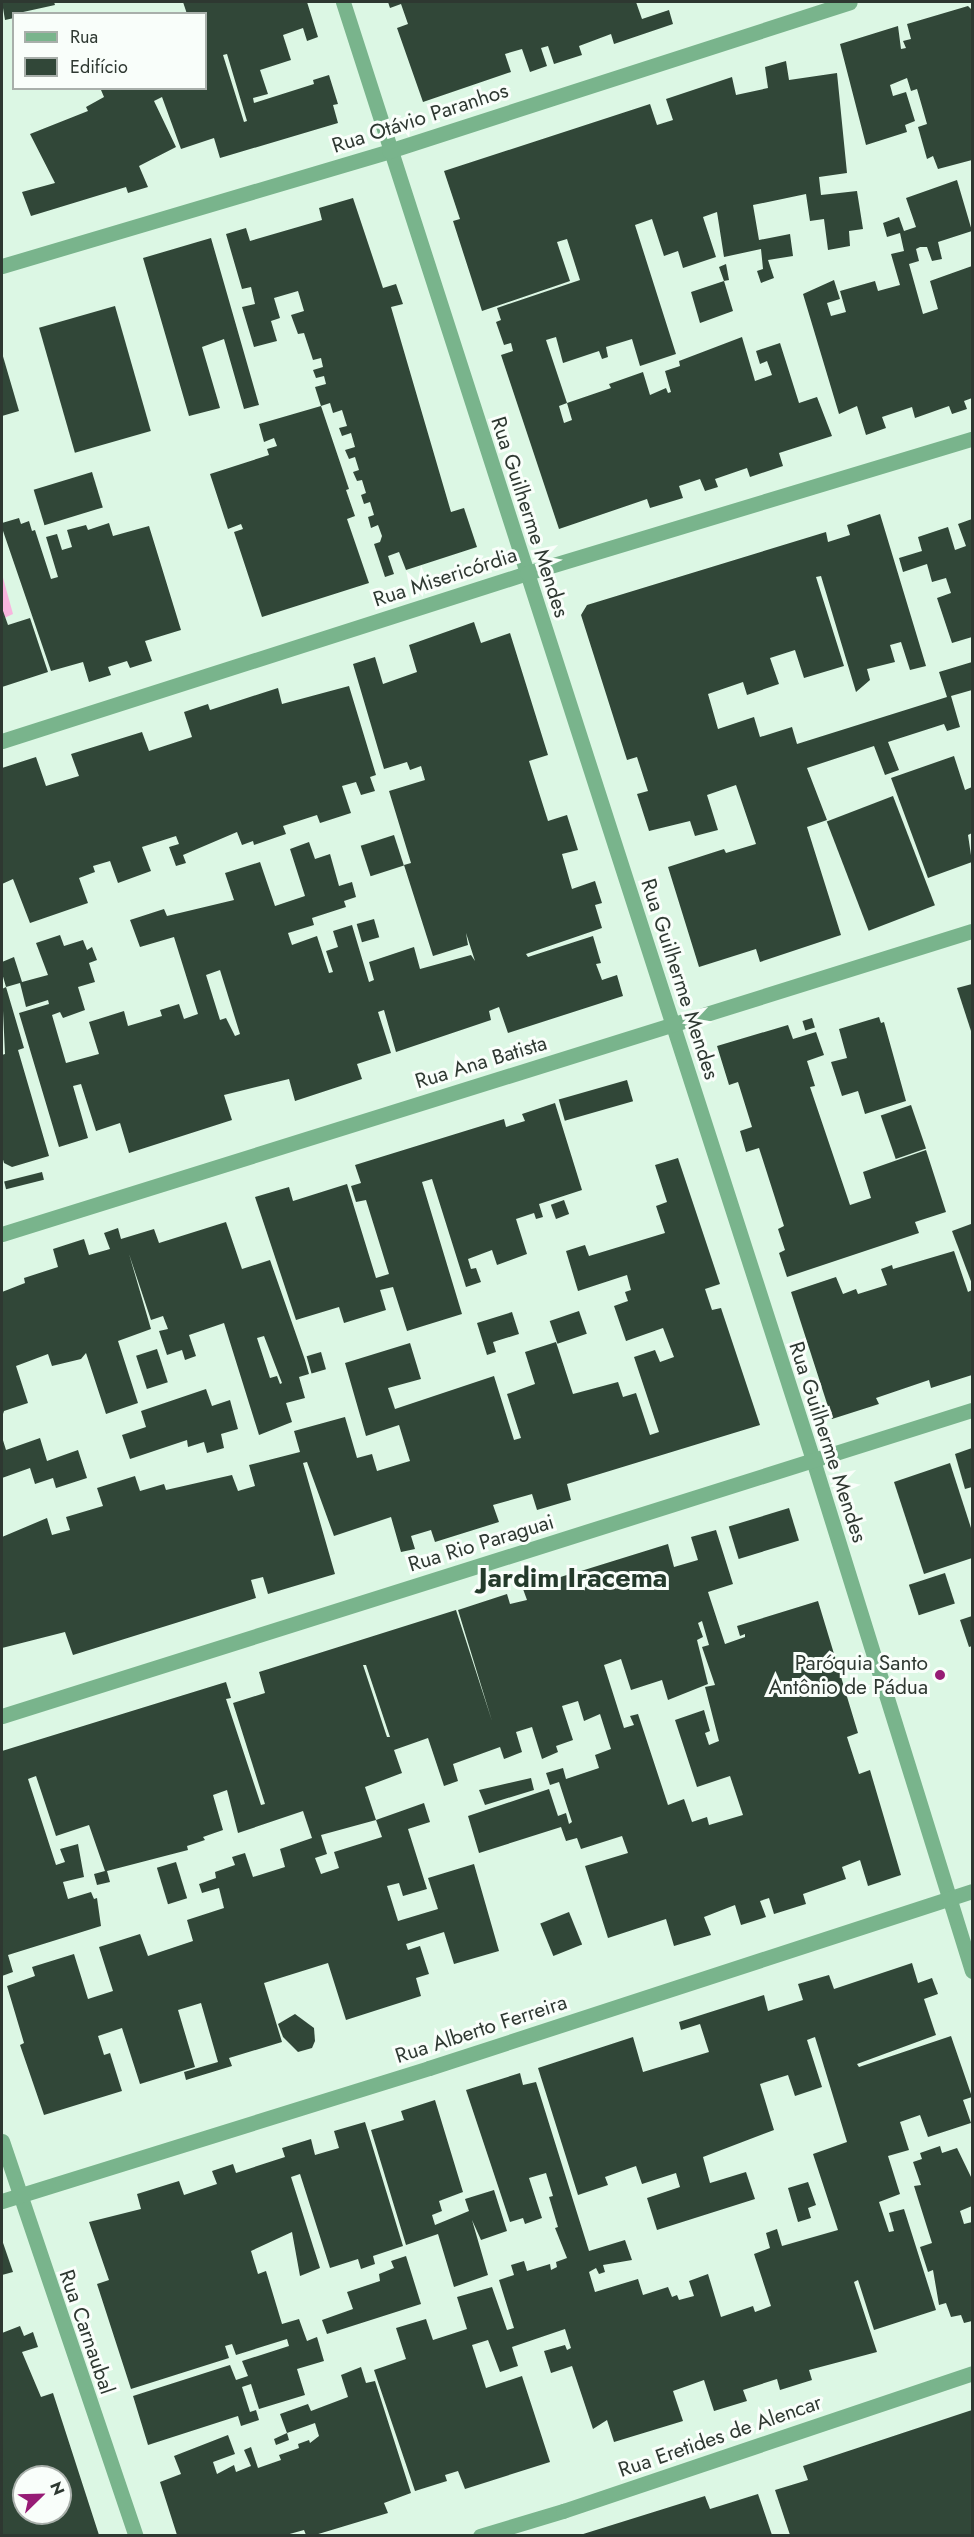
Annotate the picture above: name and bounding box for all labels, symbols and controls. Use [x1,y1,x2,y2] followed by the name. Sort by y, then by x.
[12,12,207,90] legend
[70,24,98,50] text: Rua
[70,54,128,80] text: Edifício
[329,78,511,158] street label: Rua Otávio Paranhos
[486,414,574,620] street label: Rua Guilherme Mendes
[370,542,520,612] street label: Rua Misericórdia
[636,876,724,1082] street label: Rua Guilherme Mendes
[412,1030,550,1094] street label: Rua Ana Batista
[784,1339,872,1545] street label: Rua Guilherme Mendes
[405,1509,557,1577] street label: Rua Rio Paraguai
[479,1562,667,1594] district label: Jardim Iracema
[768,1650,928,1700] place label: Paróquia Santo Antônio de Pádua
[933,1668,947,1682] marker: Paróquia Santo Antônio de Pádua
[392,1989,570,2069] street label: Rua Alberto Ferreira
[54,2266,120,2398] street label: Rua Carnaubal
[615,2389,825,2483] street label: Rua Eretides de Alencar
[12,2465,72,2525] north arrow
[44,2478,70,2499] text: N

